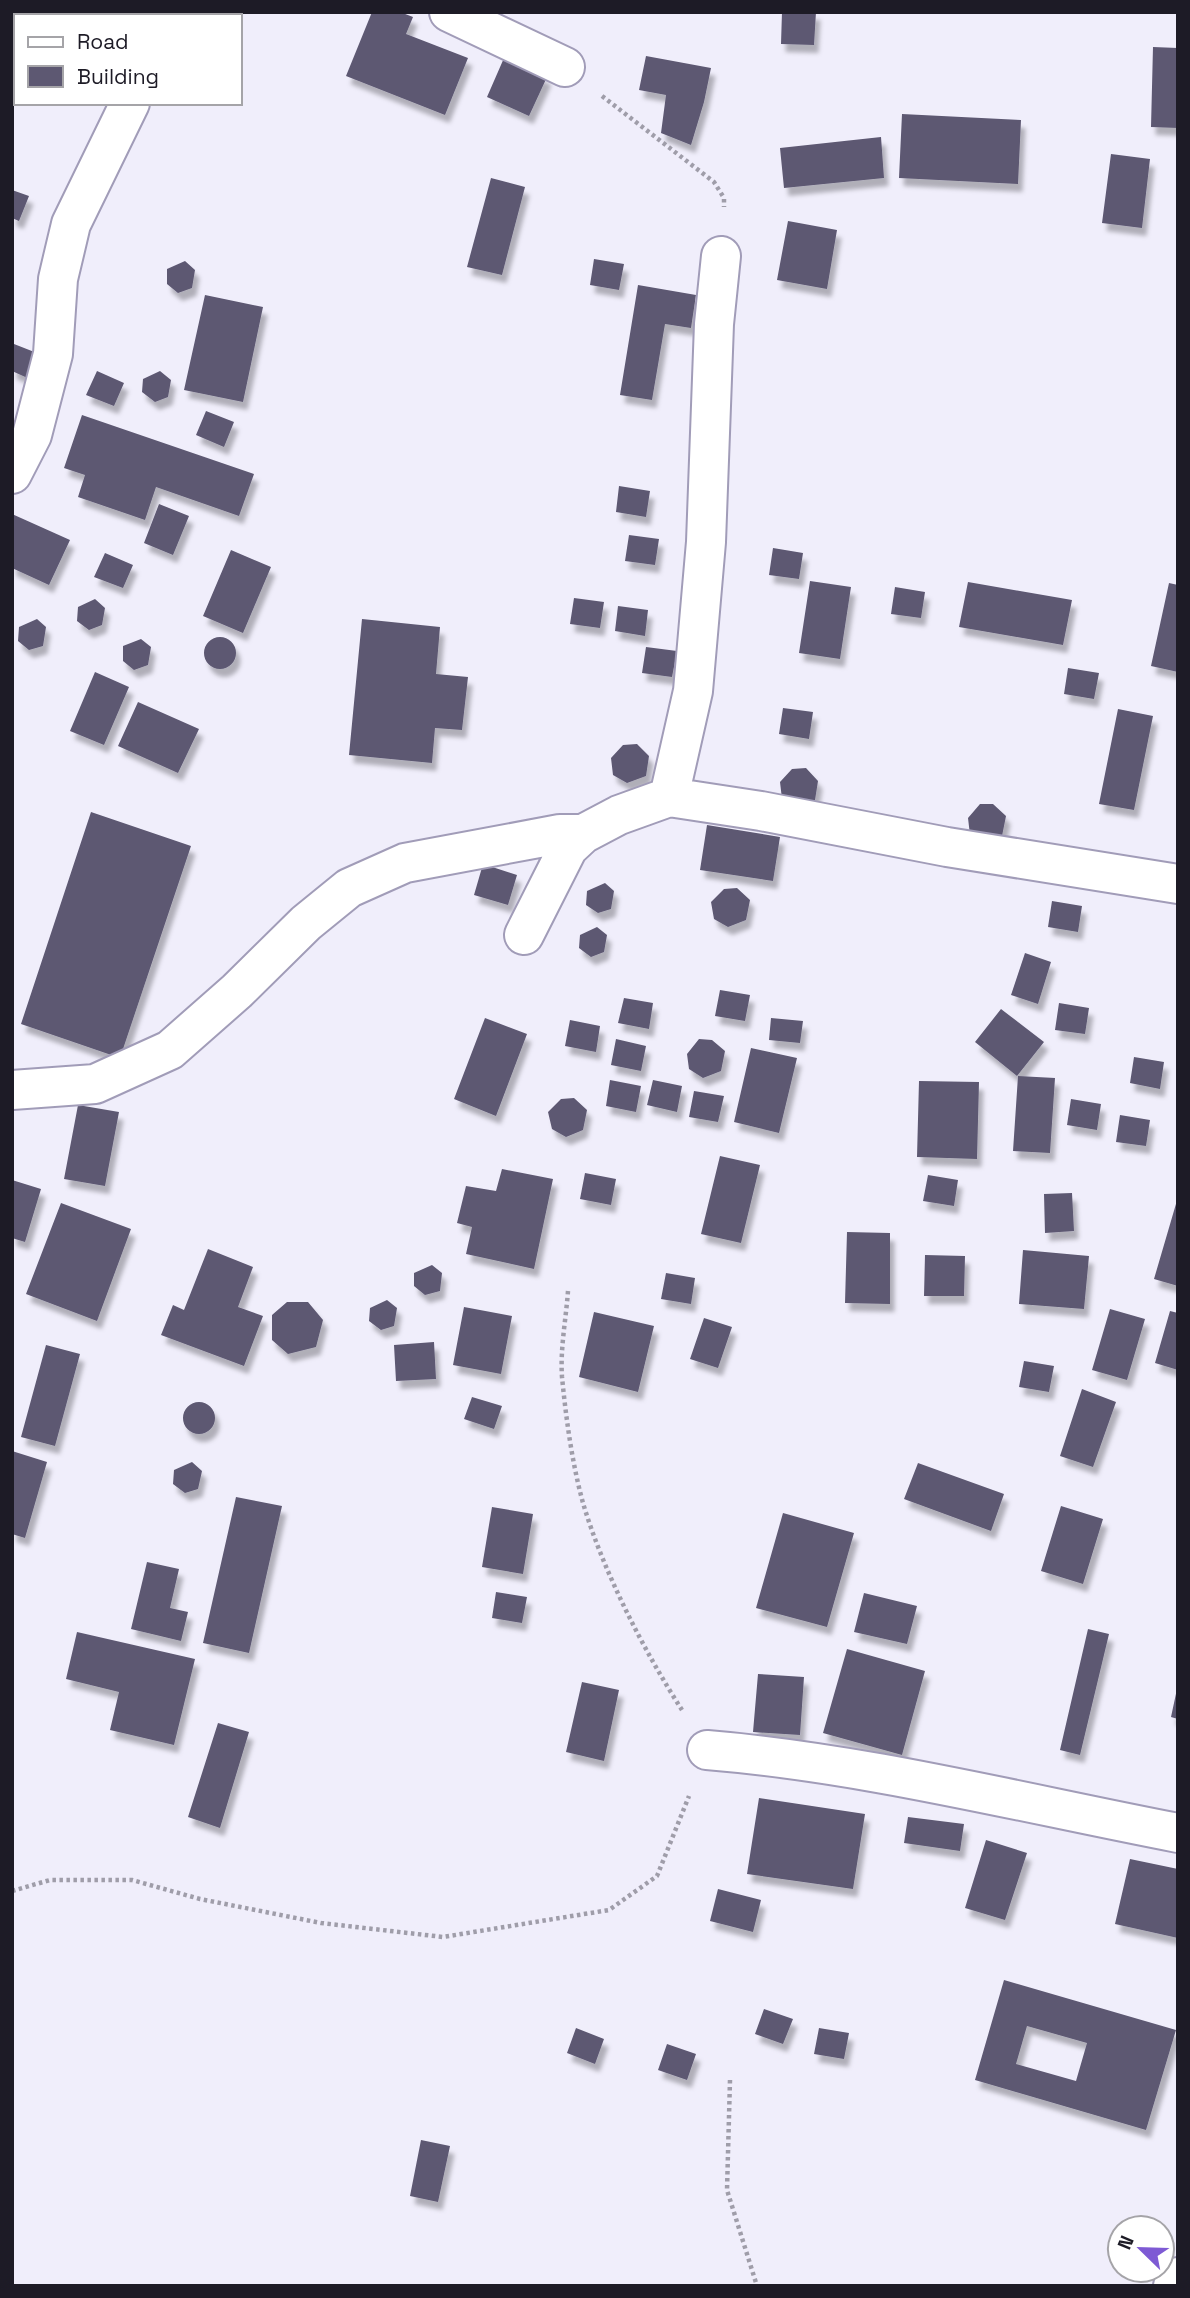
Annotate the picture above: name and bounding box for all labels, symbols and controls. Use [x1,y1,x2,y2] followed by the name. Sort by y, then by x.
[14,14,242,105] legend
[77,28,129,55] text: Road
[77,63,159,90] text: Building
[1106,2214,1176,2284] north arrow
[1112,2232,1140,2253] text: N

